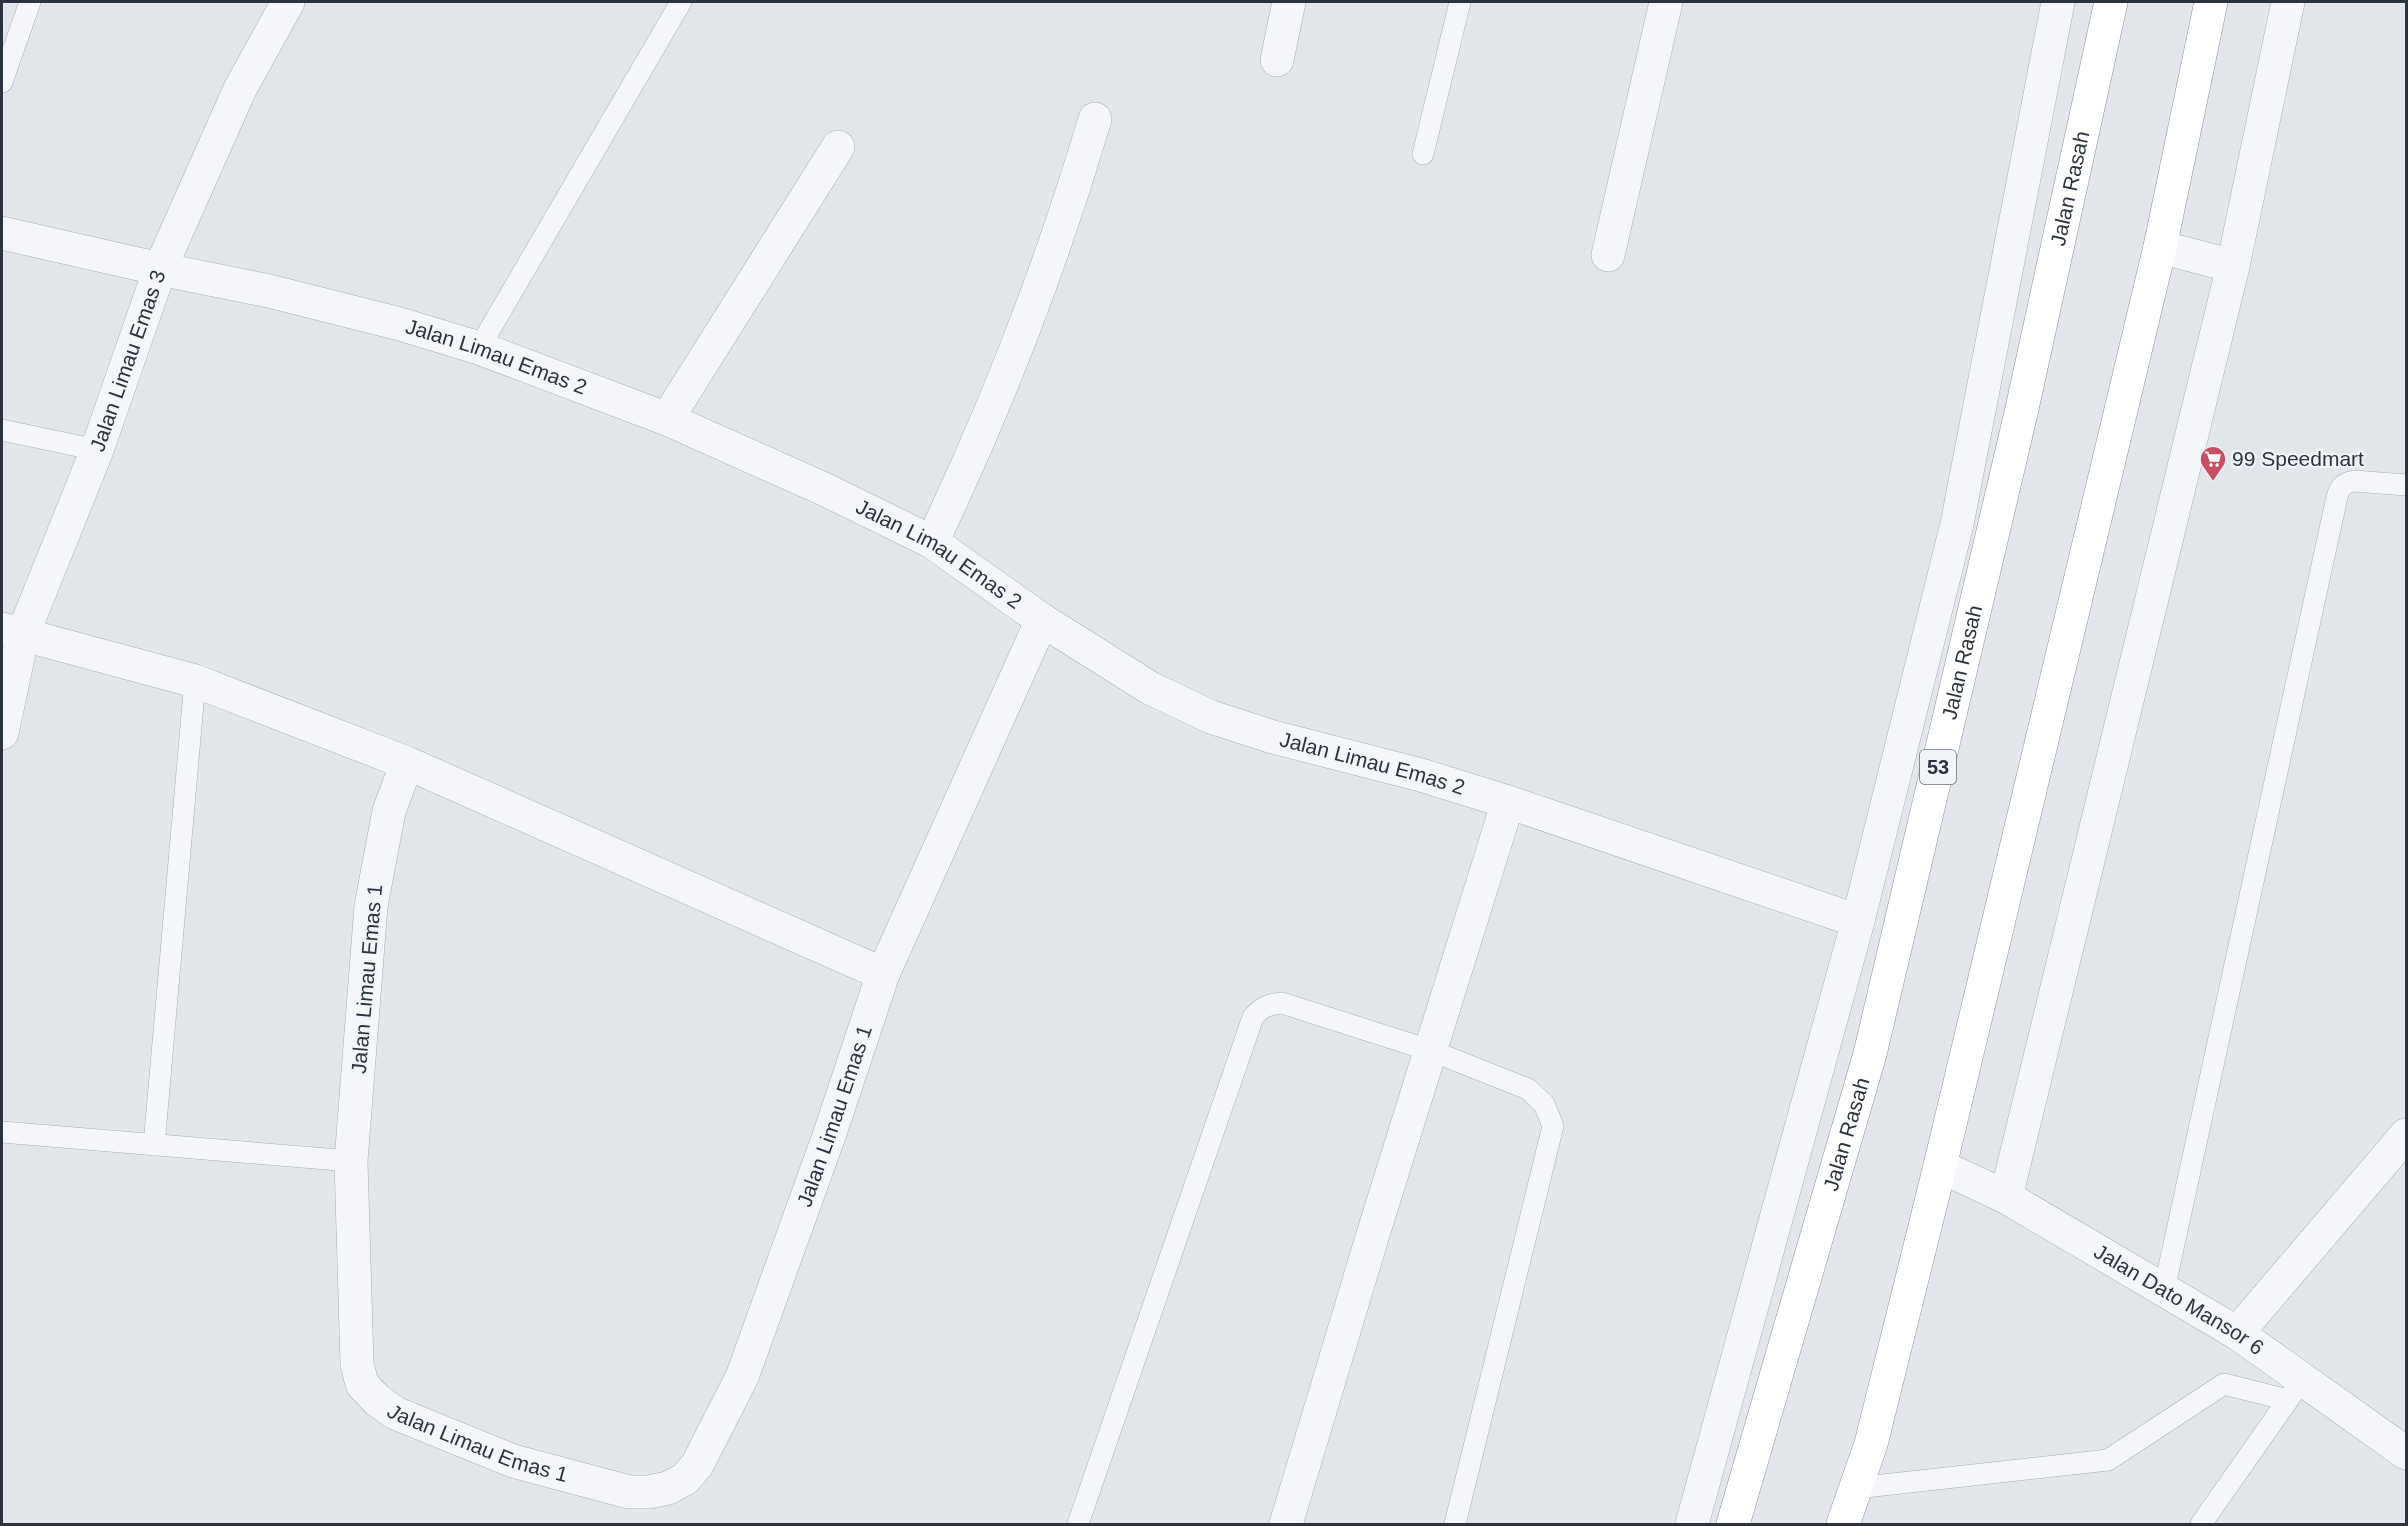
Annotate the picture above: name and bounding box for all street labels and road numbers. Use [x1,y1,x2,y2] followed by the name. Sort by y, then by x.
[2046,129,2093,248] street label: Jalan Rasah
[85,267,170,454] street label: Jalan Limau Emas 3
[403,314,590,399] street label: Jalan Limau Emas 2
[852,495,1026,613] street label: Jalan Limau Emas 2
[1937,603,1986,722] street label: Jalan Rasah
[1278,727,1468,799] street label: Jalan Limau Emas 2
[1920,750,1956,784] road number: 53
[347,883,386,1075] street label: Jalan Limau Emas 1
[792,1022,876,1210] street label: Jalan Limau Emas 1
[1819,1075,1874,1193] street label: Jalan Rasah
[2090,1239,2268,1359] street label: Jalan Dato Mansor 6
[383,1399,570,1486] street label: Jalan Limau Emas 1

